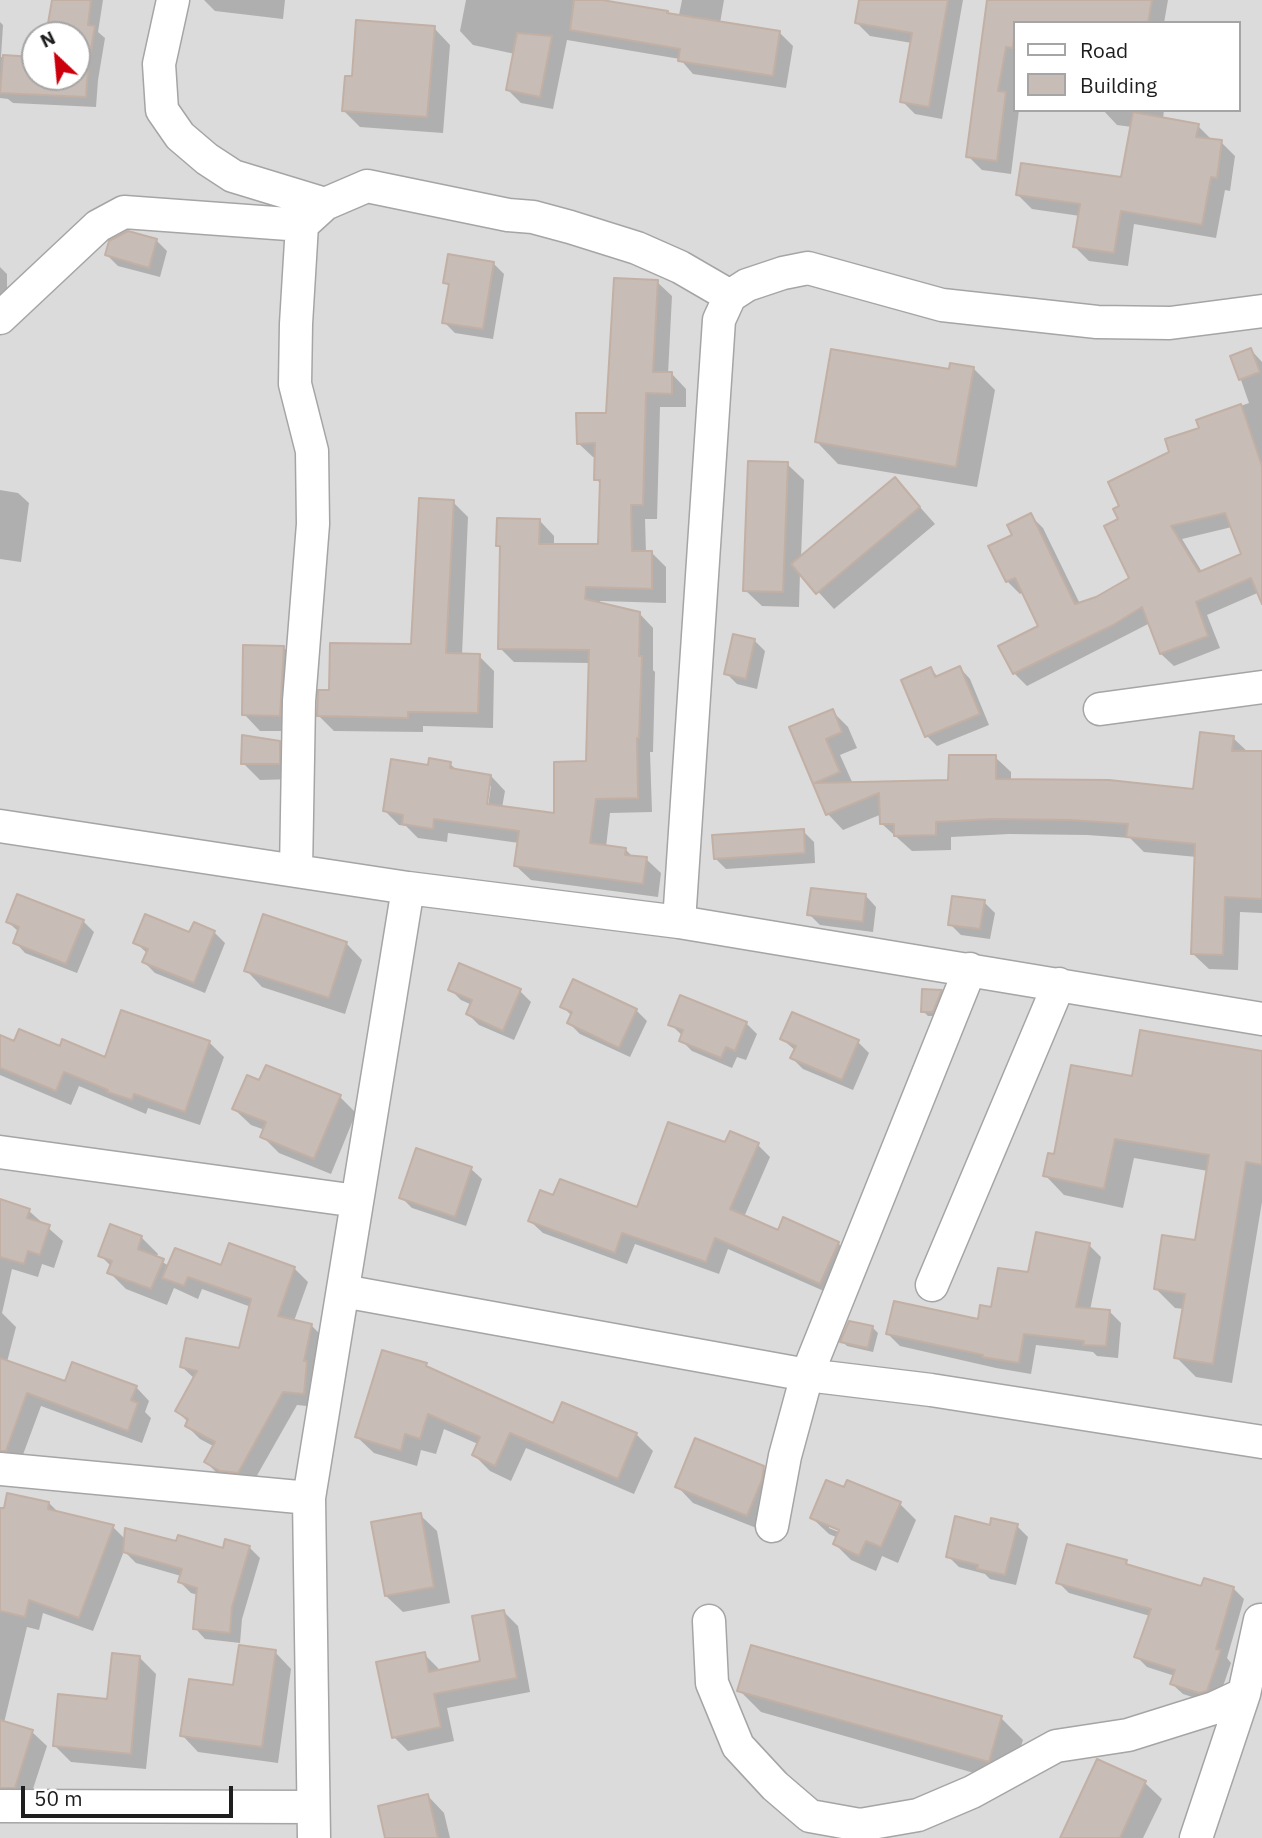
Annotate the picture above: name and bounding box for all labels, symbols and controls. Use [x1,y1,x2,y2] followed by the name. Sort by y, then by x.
[21,21,91,91] north arrow
[1014,21,1241,112] legend
[36,25,59,53] text: N
[1080,36,1128,64] text: Road
[1080,71,1157,99] text: Building
[24,1772,236,1816] scale bar
[34,1784,83,1812] text: 50 m

